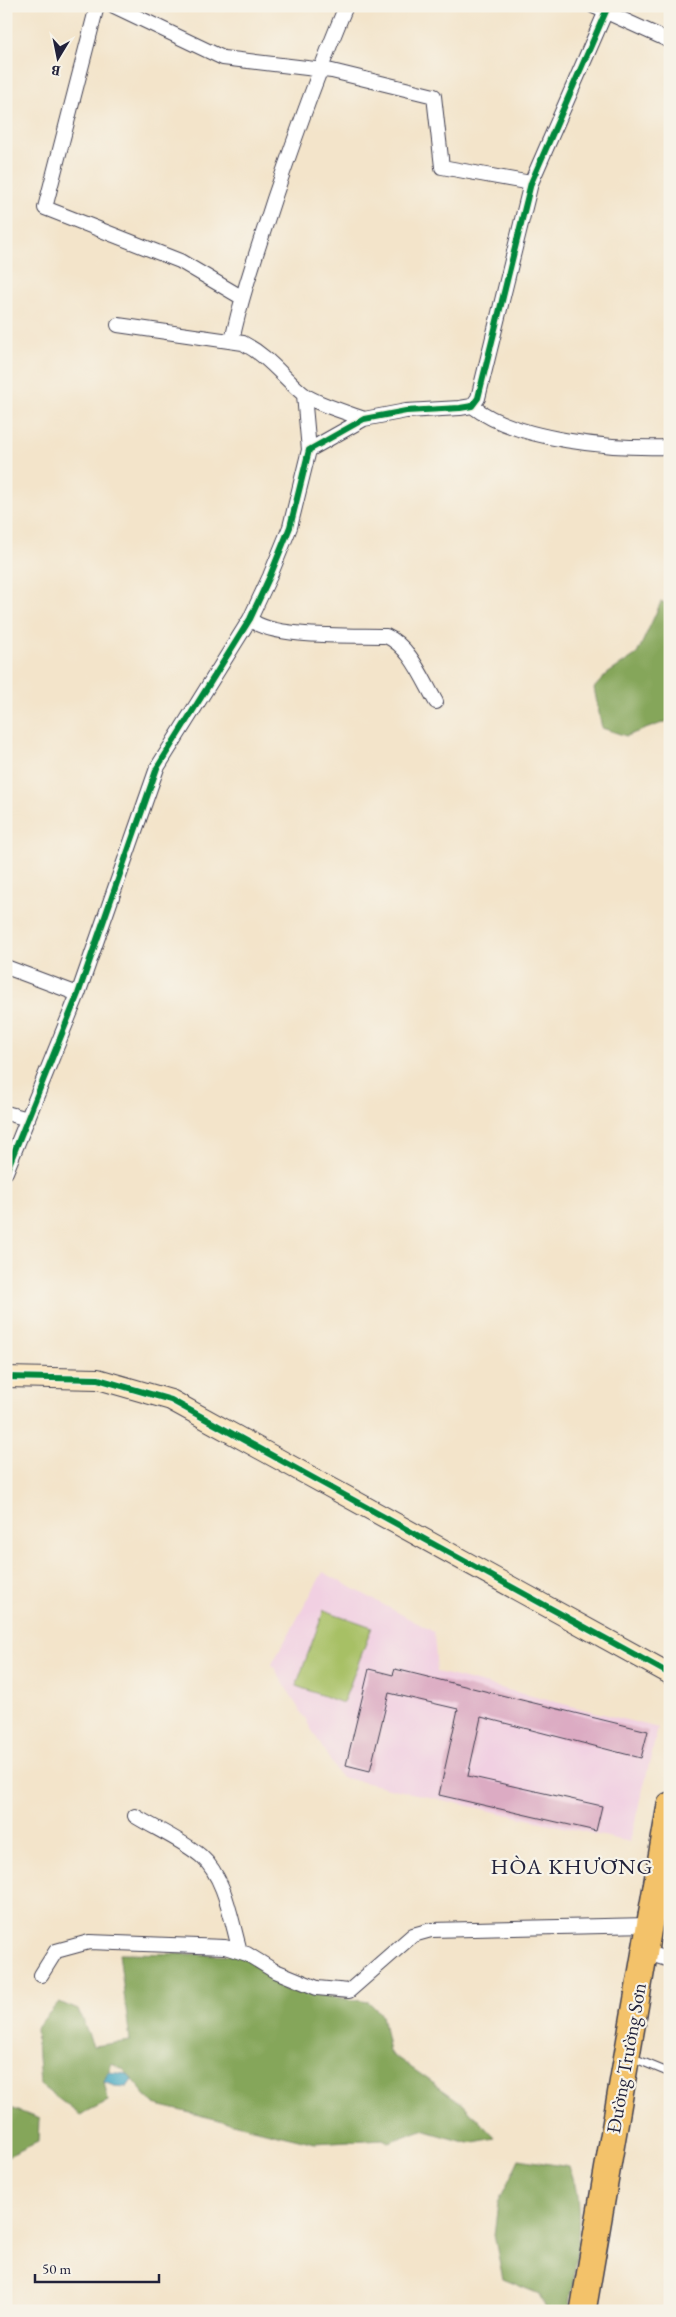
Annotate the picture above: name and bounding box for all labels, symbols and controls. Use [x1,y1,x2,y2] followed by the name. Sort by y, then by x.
[32,32,82,82] north arrow
[50,61,62,80] text: B
[491,1852,653,1881] district label: HÒA KHƯƠNG
[600,1980,652,2135] street label: Đường Trường Sơn
[35,2252,159,2284] scale bar
[42,2259,71,2278] text: 50 m

